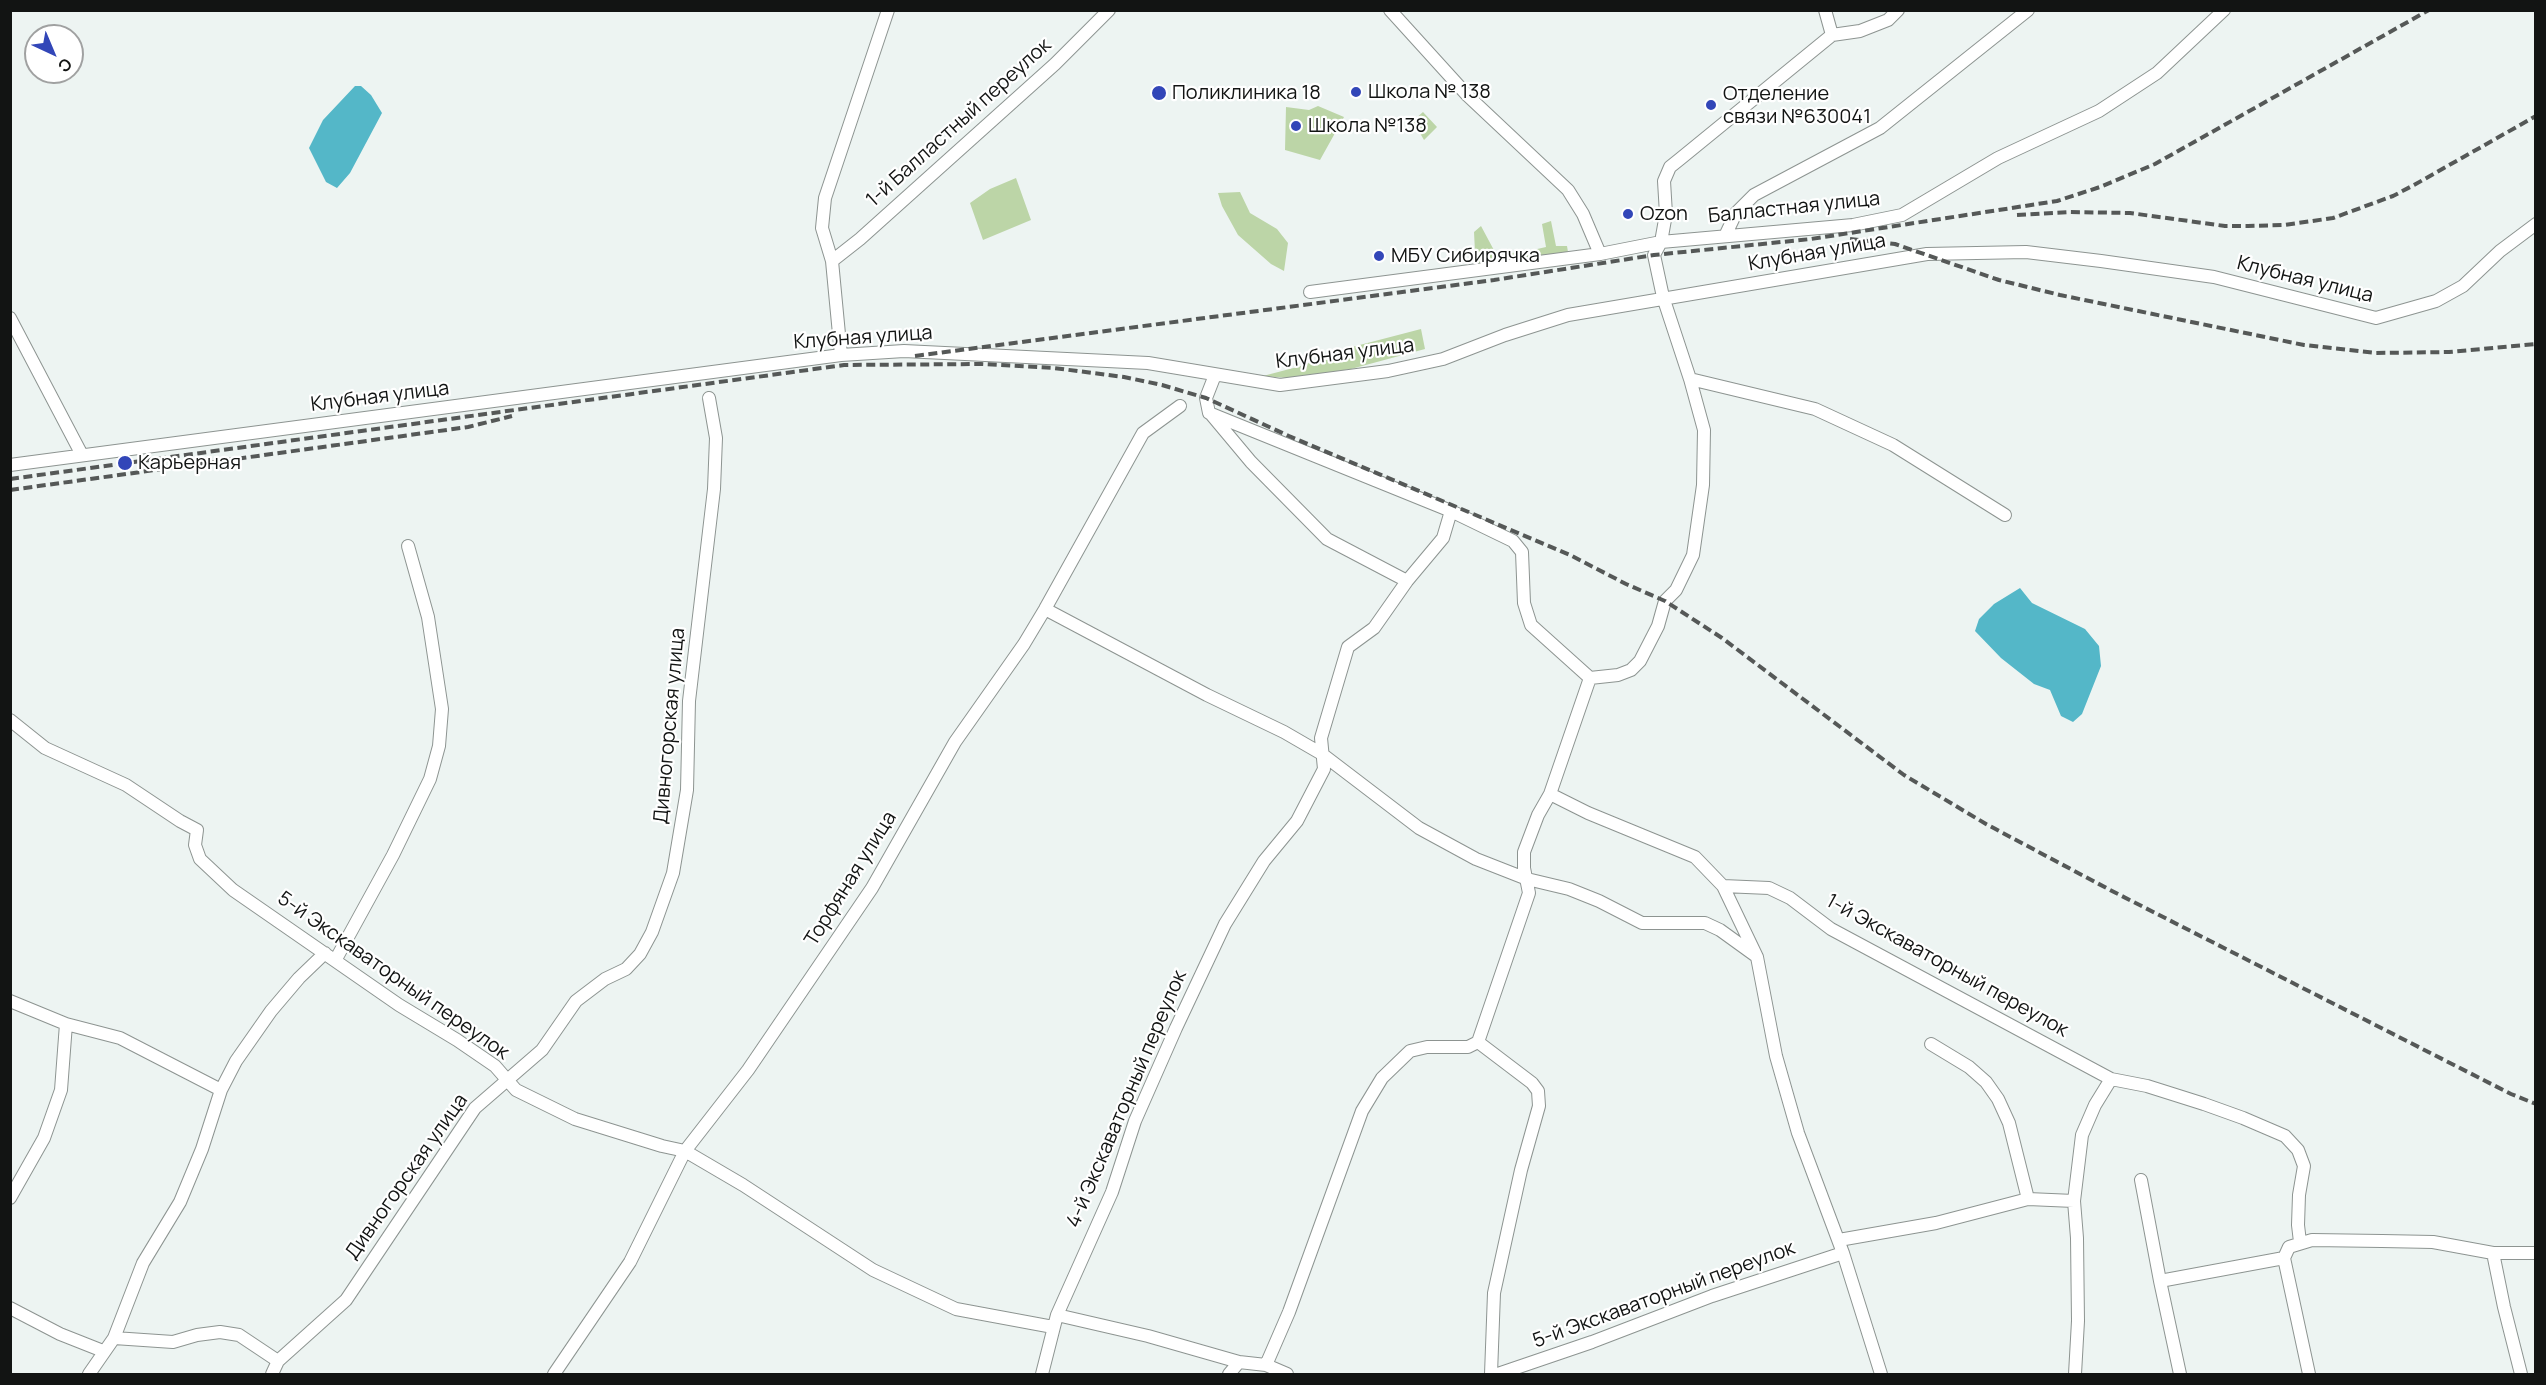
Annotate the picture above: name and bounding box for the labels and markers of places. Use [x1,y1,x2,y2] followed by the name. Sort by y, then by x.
[1368,80,1491,104] place label: Школа № 138
[1172,81,1321,105] place label: Поликлиника 18
[1723,82,1871,129] place label: Отделение связи №630041
[1150,84,1168,102] marker: Поликлиника 18
[1349,85,1363,99] marker: Школа № 138
[1704,98,1718,112] marker: Отделение связи №630041
[1308,114,1427,138] place label: Школа №138
[1289,119,1303,133] marker: Школа №138
[1640,202,1688,226] place label: Ozon
[1621,207,1635,221] marker: Ozon
[1391,244,1540,268] place label: МБУ Сибирячка
[1372,249,1386,263] marker: МБУ Сибирячка
[138,451,241,475] place label: Карьерная
[116,454,134,472] marker: Карьерная

